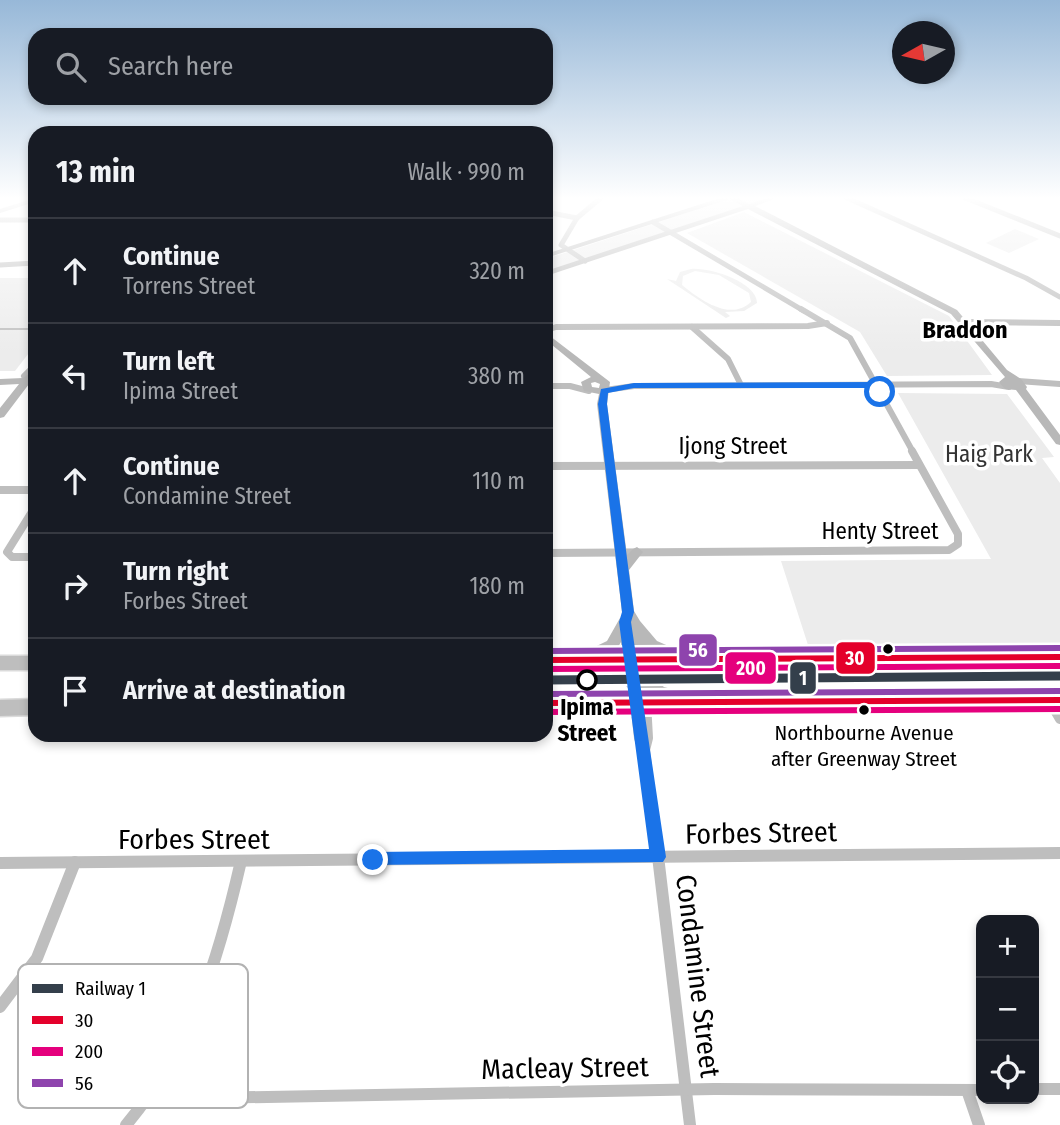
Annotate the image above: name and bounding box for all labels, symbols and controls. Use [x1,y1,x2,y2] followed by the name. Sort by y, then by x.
[892,21,955,84] north arrow
[28,28,553,105] search box
[52,48,90,86] icon: search
[108,51,233,82] text: Search here
[56,154,136,190] text: 13 min
[408,158,525,186] text: Walk · 990 m
[123,241,220,272] text: Continue
[56,252,94,290] icon: ahead
[470,257,525,285] text: 320 m
[123,272,255,300] text: Torrens Street
[923,316,1007,344] district label: Braddon
[123,346,215,377] text: Turn left
[56,357,94,395] icon: left
[468,362,525,390] text: 380 m
[864,376,895,407] route start
[123,377,238,405] text: Ipima Street
[679,432,788,460] street label: Ijong Street
[945,440,1033,468] park label: Haig Park
[123,451,220,482] text: Continue
[56,462,94,500] icon: ahead
[472,467,525,495] text: 110 m
[123,482,291,510] text: Condamine Street
[821,517,939,545] street label: Henty Street
[123,556,229,587] text: Turn right
[56,567,94,605] icon: right
[469,572,525,600] text: 180 m
[123,587,248,615] text: Forbes Street
[678,633,718,667] line badge: 56
[688,639,708,662] text: 56
[835,641,876,675] line badge: 30
[881,642,895,656] unlabelled marker
[844,647,865,670] text: 30
[724,651,777,685] line badge: 200
[735,657,766,680] text: 200
[789,661,817,695] line badge: 1
[799,667,807,690] text: 1
[577,670,597,690] marker: Ipima Street
[56,672,94,710] icon: arrive
[123,675,346,706] text: Arrive at destination
[557,693,618,747] place label: Ipima Street
[857,703,871,717] marker: Northbourne Avenue after Greenway Street
[771,720,957,772] place label: Northbourne Avenue after Greenway Street
[685,815,838,851] street label: Forbes Street
[118,823,271,856] street label: Forbes Street
[357,844,388,875] route end
[669,873,727,1080] street label: Condamine Street
[976,915,1039,1104] map controls
[976,915,1039,978] button: +
[18,964,248,1108] legend
[75,977,146,1000] text: Railway 1
[976,978,1039,1041] button: −
[75,1009,93,1032] text: 30
[75,1040,103,1063] text: 200
[976,1041,1039,1104] button: locate
[481,1050,650,1086] street label: Macleay Street
[75,1072,93,1095] text: 56

